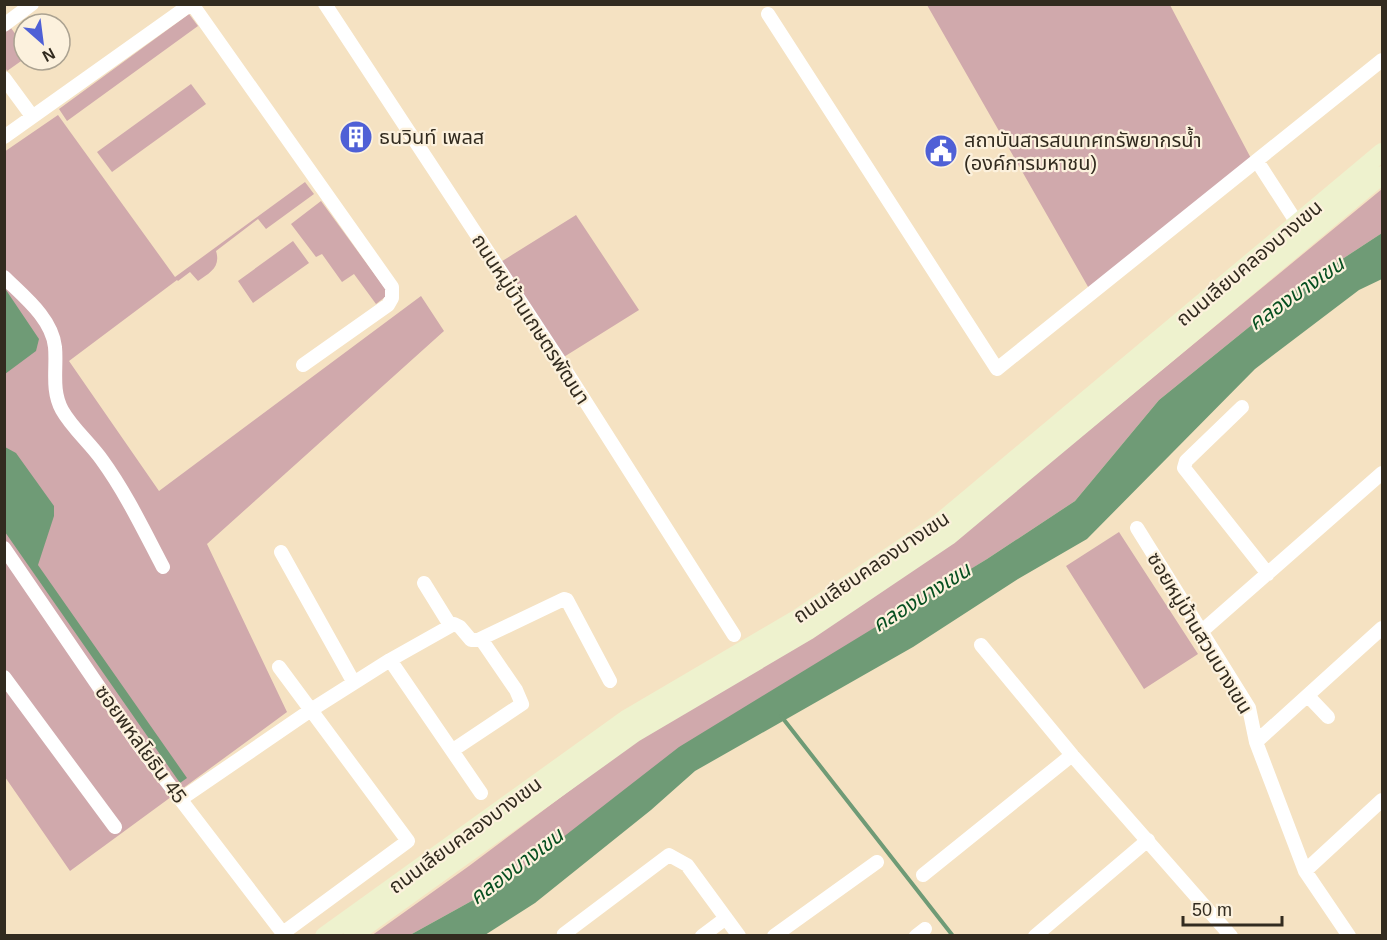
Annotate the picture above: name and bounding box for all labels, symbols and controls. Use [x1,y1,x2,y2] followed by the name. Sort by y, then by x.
[12,12,72,72] north arrow
[40,45,58,65] text: N
[338,119,374,155] building icon: ธนวินท์ เพลส
[379,126,484,148] place label: ธนวินท์ เพลส
[964,126,1202,174] place label: สถาบันสารสนเทศทรัพยากรน้ำ (องค์การมหาชน)
[923,133,959,169] public building icon: สถาบันสารสนเทศทรัพยากรน้ำ (องค์การมหาชน)
[1171,195,1327,331] street label: ถนนเลียบคลองบางเขน
[466,230,594,409] street label: ถนนหมู่บ้านเกษตรพัฒนา
[1243,251,1349,335] water label: คลองบางเขน
[788,506,954,628] street label: ถนนเลียบคลองบางเขน
[1141,548,1257,719] street label: ซอยหมู่บ้านสวนบางเขน
[867,557,975,637] water label: คลองบางเขน
[91,681,191,807] street label: ซอยพหลโยธิน 45
[384,771,546,899] street label: ถนนเลียบคลองบางเขน
[464,823,568,909] water label: คลองบางเขน
[1183,889,1282,927] scale bar
[1192,900,1232,920] text: 50 m

